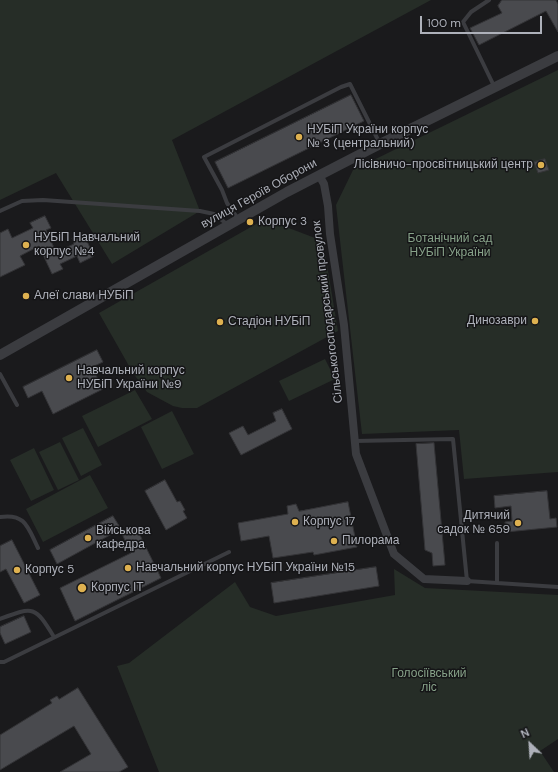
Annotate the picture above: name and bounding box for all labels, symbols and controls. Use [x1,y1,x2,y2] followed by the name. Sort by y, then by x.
[422,8,544,34] scale bar
[427,15,461,31] text: 100 m
[307,123,428,151] place label: НУБіП України корпус № 3 (центральний)
[294,132,304,142] marker: НУБіП України корпус № 3 (центральний)
[199,156,319,232] street label: вулиця Героїв Оборони
[354,158,533,172] place label: Лісівничо-просвітницький центр
[536,160,546,170] marker: Лісівничо-просвітницький центр
[258,215,307,229] place label: Корпус 3
[245,217,255,227] marker: Корпус 3
[310,220,346,404] street label: Сільськогосподарський провулок
[34,231,140,259] place label: НУБіП Навчальний корпус №4
[408,232,492,260] park label: Ботанічний сад НУБіП України
[21,240,31,250] marker: НУБіП Навчальний корпус №4
[34,289,134,303] place label: Алеї слави НУБіП
[21,291,31,301] marker: Алеї слави НУБіП
[467,314,527,328] place label: Динозаври
[228,315,310,329] place label: Стадіон НУБіП
[530,316,540,326] marker: Динозаври
[215,317,225,327] marker: Стадіон НУБіП
[77,364,185,392] place label: Навчальний корпус НУБіП України №9
[64,373,74,383] marker: Навчальний корпус НУБіП України №9
[437,509,510,537] place label: Дитячий садок № 659
[303,515,355,529] place label: Корпус 17
[290,517,300,527] marker: Корпус 17
[513,518,523,528] marker: Дитячий садок № 659
[96,524,151,552] place label: Військова кафедра
[83,533,93,543] marker: Військова кафедра
[342,534,399,548] place label: Пилорама
[329,536,339,546] marker: Пилорама
[136,561,355,575] place label: Навчальний корпус НУБіП України №15
[25,563,74,577] place label: Корпус 5
[123,563,133,573] marker: Навчальний корпус НУБіП України №15
[12,565,22,575] marker: Корпус 5
[91,581,144,595] place label: Корпус ІТ
[76,582,88,594] marker: Корпус ІТ
[391,667,467,695] park label: Голосіївський ліс
[510,724,550,764] north arrow
[518,725,532,741] text: N

